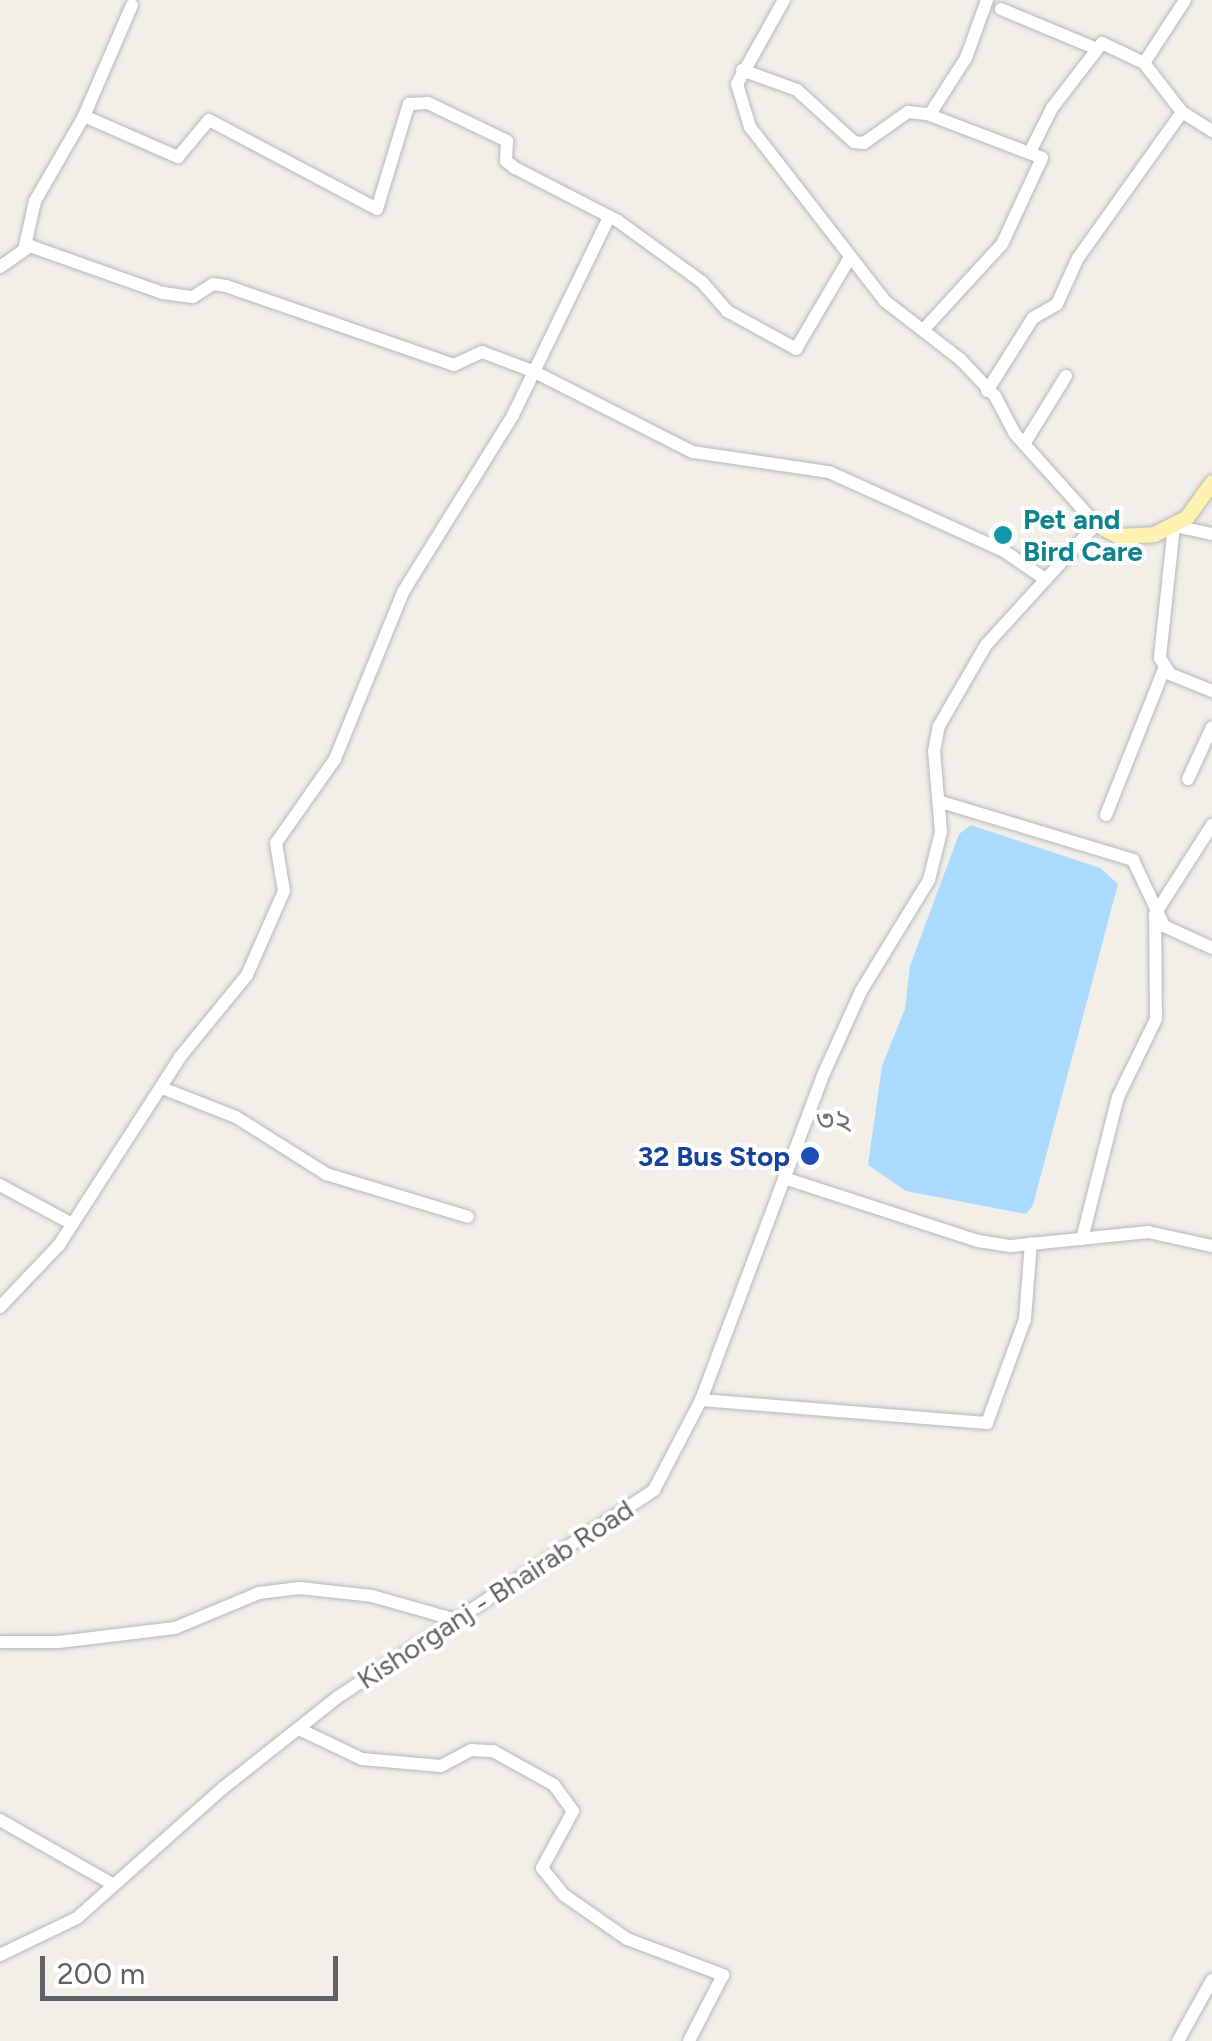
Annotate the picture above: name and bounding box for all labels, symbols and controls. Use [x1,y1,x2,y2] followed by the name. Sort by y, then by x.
[1023,502,1143,568] place label: Pet and Bird Care
[992,524,1014,546] marker: Pet and Bird Care
[816,1102,852,1138] district label: ৩২
[638,1139,790,1173] place label: 32 Bus Stop
[799,1145,821,1167] marker: 32 Bus Stop
[351,1492,639,1696] street label: Kishorganj - Bhairab Road
[45,1936,342,1998] scale bar
[57,1955,145,1992] text: 200 m

